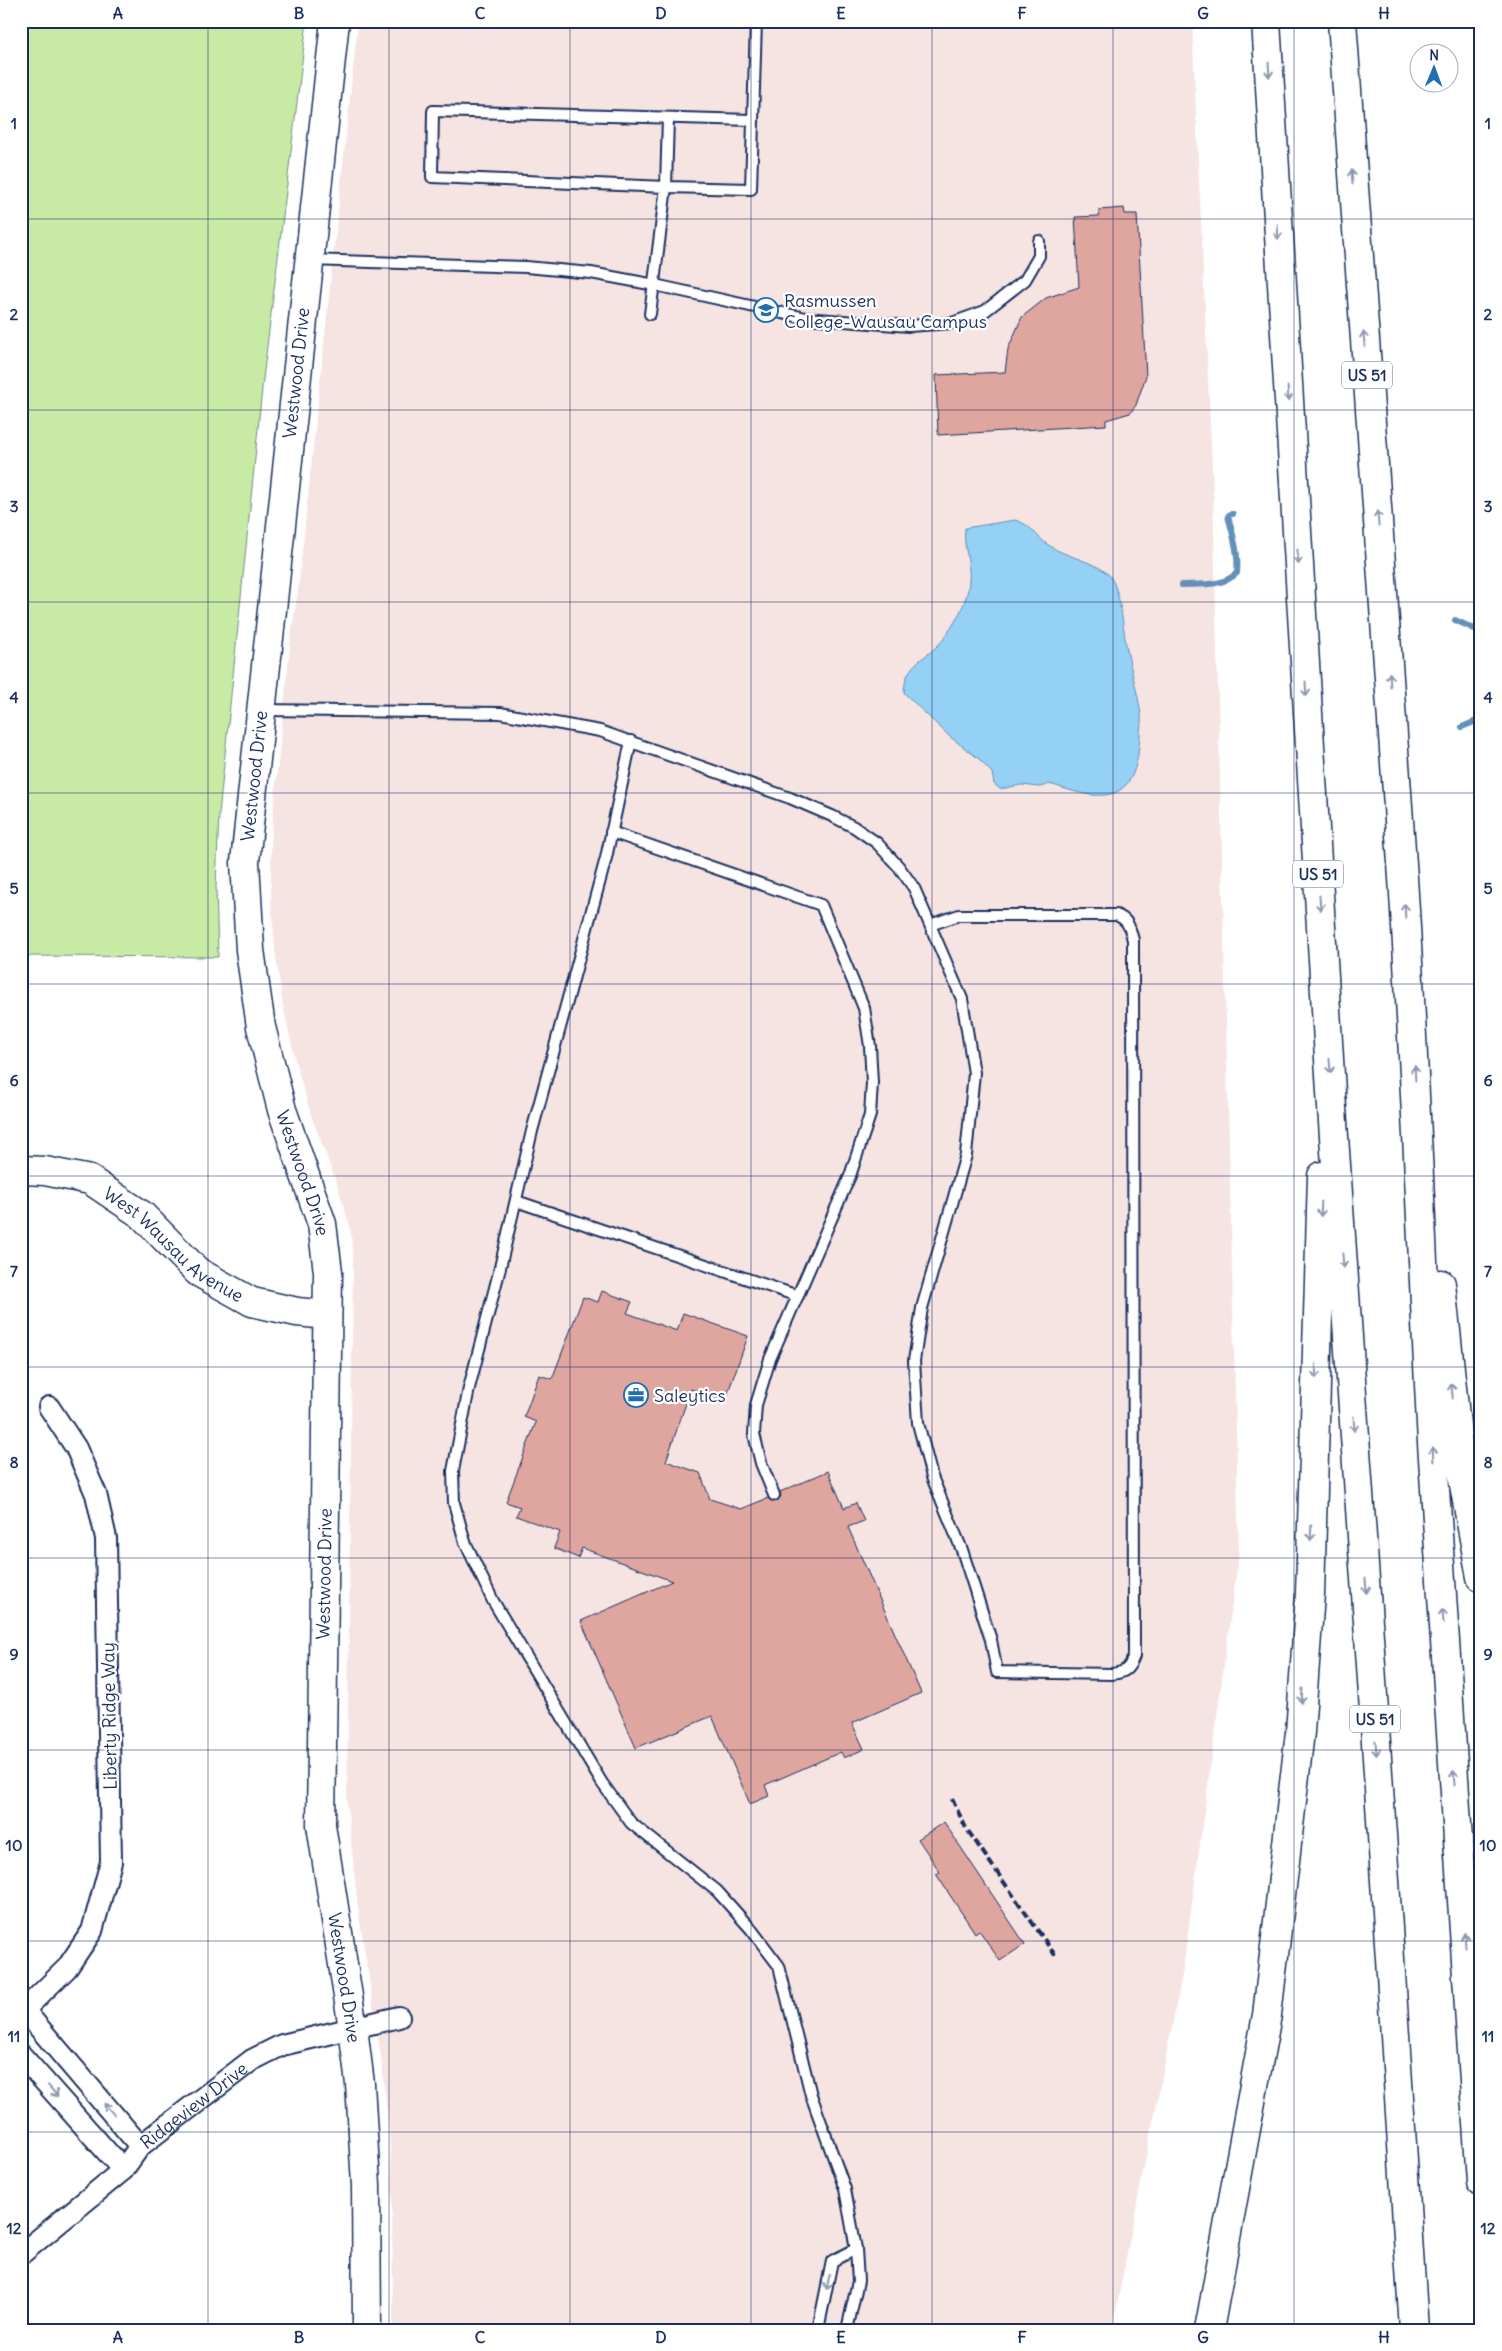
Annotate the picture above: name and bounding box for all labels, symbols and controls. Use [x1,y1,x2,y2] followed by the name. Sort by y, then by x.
[113,3,123,23] text: A
[294,3,305,23] text: B
[475,3,486,23] text: C
[655,3,667,23] text: D
[836,3,846,23] text: E
[1017,3,1027,23] text: F
[1197,3,1209,23] text: G
[1378,3,1390,23] text: H
[1410,42,1460,92] north arrow
[1429,46,1439,64] text: N
[1264,62,1273,78] one-way arrow
[11,113,17,133] text: 1
[1485,113,1491,133] text: 1
[1348,169,1357,185] one-way arrow
[1274,224,1283,240] one-way arrow
[784,289,987,333] place label: Rasmussen College-Wausau Campus
[753,297,779,323] school or university icon: Rasmussen College-Wausau Campus
[10,304,19,324] text: 2
[1484,304,1493,324] text: 2
[278,306,314,440] street label: Westwood Drive
[1359,331,1369,347] one-way arrow
[1342,362,1392,388] road number: US 51
[1284,386,1293,402] one-way arrow
[9,496,19,516] text: 3
[1483,496,1493,516] text: 3
[1373,511,1382,527] one-way arrow
[1294,548,1303,564] one-way arrow
[1385,673,1394,689] one-way arrow
[1302,681,1311,697] one-way arrow
[9,687,19,707] text: 4
[1483,687,1493,707] text: 4
[236,709,272,843] street label: Westwood Drive
[1293,861,1343,888] road number: US 51
[9,878,19,898] text: 5
[1483,878,1493,898] text: 5
[1315,895,1324,911] one-way arrow
[1401,903,1410,919] one-way arrow
[1325,1057,1334,1073] one-way arrow
[1410,1066,1419,1082] one-way arrow
[9,1070,19,1090] text: 6
[1483,1070,1493,1090] text: 6
[271,1107,335,1237] street label: Westwood Drive
[99,1181,248,1307] street label: West Wausau Avenue
[1316,1200,1325,1216] one-way arrow
[1338,1253,1348,1269] one-way arrow
[10,1261,18,1281] text: 7
[1484,1261,1492,1281] text: 7
[1311,1363,1320,1379] one-way arrow
[623,1382,649,1408] office icon: Saleytics
[1447,1383,1457,1399] one-way arrow
[654,1384,726,1407] place label: Saleytics
[1350,1415,1359,1431] one-way arrow
[1428,1446,1437,1462] one-way arrow
[9,1452,19,1472] text: 8
[1483,1452,1493,1472] text: 8
[311,1508,337,1640] street label: Westwood Drive
[1306,1525,1316,1541] one-way arrow
[1361,1577,1370,1593] one-way arrow
[1438,1608,1448,1624] one-way arrow
[96,1642,122,1790] street label: Liberty Ridge Way
[9,1644,19,1664] text: 9
[1483,1644,1493,1664] text: 9
[1298,1687,1307,1703] one-way arrow
[1350,1706,1400,1732] road number: US 51
[1372,1740,1381,1756] one-way arrow
[1449,1770,1458,1786] one-way arrow
[6,1835,22,1855] text: 10
[1480,1835,1496,1855] text: 10
[323,1911,366,2044] street label: Westwood Drive
[1460,1932,1469,1948] one-way arrow
[8,2026,20,2046] text: 11
[1482,2026,1494,2046] text: 11
[135,2056,252,2153] street label: Ridgeview Drive
[48,2085,59,2098] one-way arrow
[103,2103,114,2116] one-way arrow
[6,2218,22,2238] text: 12
[1480,2218,1496,2238] text: 12
[822,2274,832,2290] one-way arrow
[113,2327,123,2347] text: A
[294,2327,305,2347] text: B
[475,2327,486,2347] text: C
[655,2327,667,2347] text: D
[836,2327,846,2347] text: E
[1017,2327,1027,2347] text: F
[1197,2327,1209,2347] text: G
[1378,2327,1390,2347] text: H

